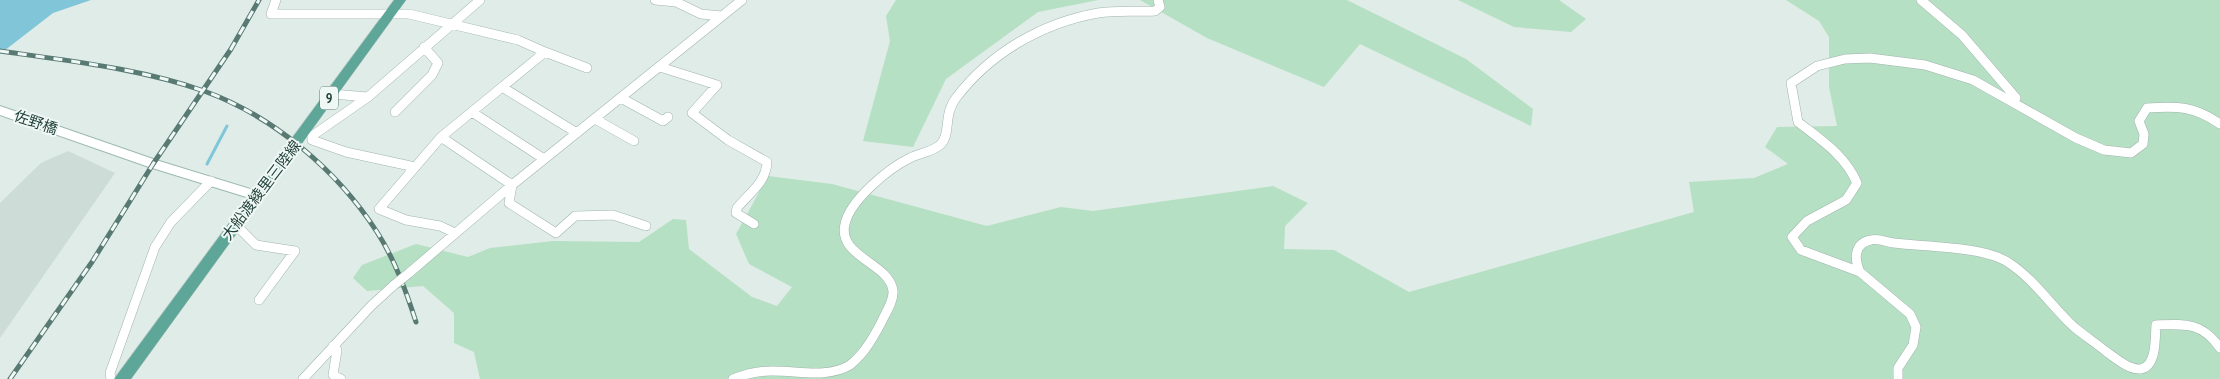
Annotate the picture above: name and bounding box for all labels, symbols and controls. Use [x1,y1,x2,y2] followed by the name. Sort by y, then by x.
[320,86,338,110] road number: 9
[12,106,60,138] street label: 佐野橋
[217,136,305,244] street label: 大船渡綾里三陸線

